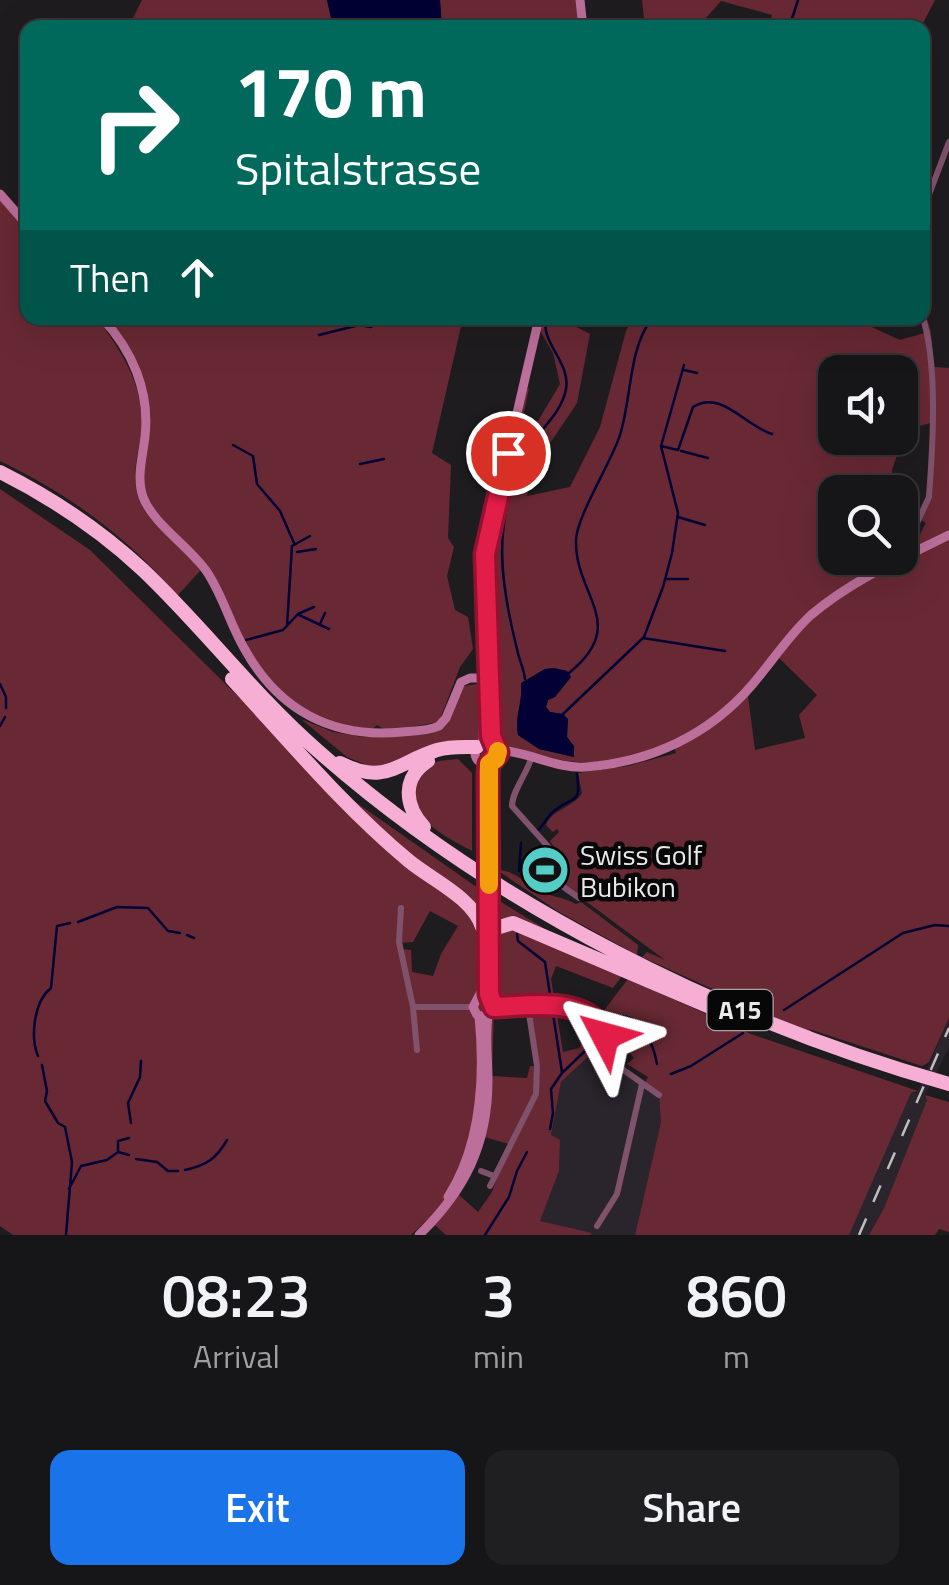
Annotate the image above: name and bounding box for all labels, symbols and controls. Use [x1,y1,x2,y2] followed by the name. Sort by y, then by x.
[235,38,427,144] text: 170 m
[70,60,200,190] icon: right
[235,134,481,202] text: Spitalstrasse
[70,249,150,307] text: Then
[170,250,225,305] icon: ahead
[818,355,918,575] map controls
[818,355,918,455] button: sound
[466,411,551,496] pin
[481,426,536,481] icon: arrive
[818,475,918,575] button: search
[580,833,703,908] place label: Swiss Golf Bubikon
[519,844,571,896] sports icon: Swiss Golf Bubikon
[553,984,657,1088] position arrow
[708,990,772,1030] road number: A15
[162,1249,311,1340] text: 08:23
[482,1249,515,1340] text: 3
[686,1249,787,1340] text: 860
[193,1332,280,1380] text: Arrival
[473,1332,524,1380] text: min
[723,1332,750,1380] text: m
[50,1450,465,1565] button: Exit
[485,1450,899,1565] button: Share

